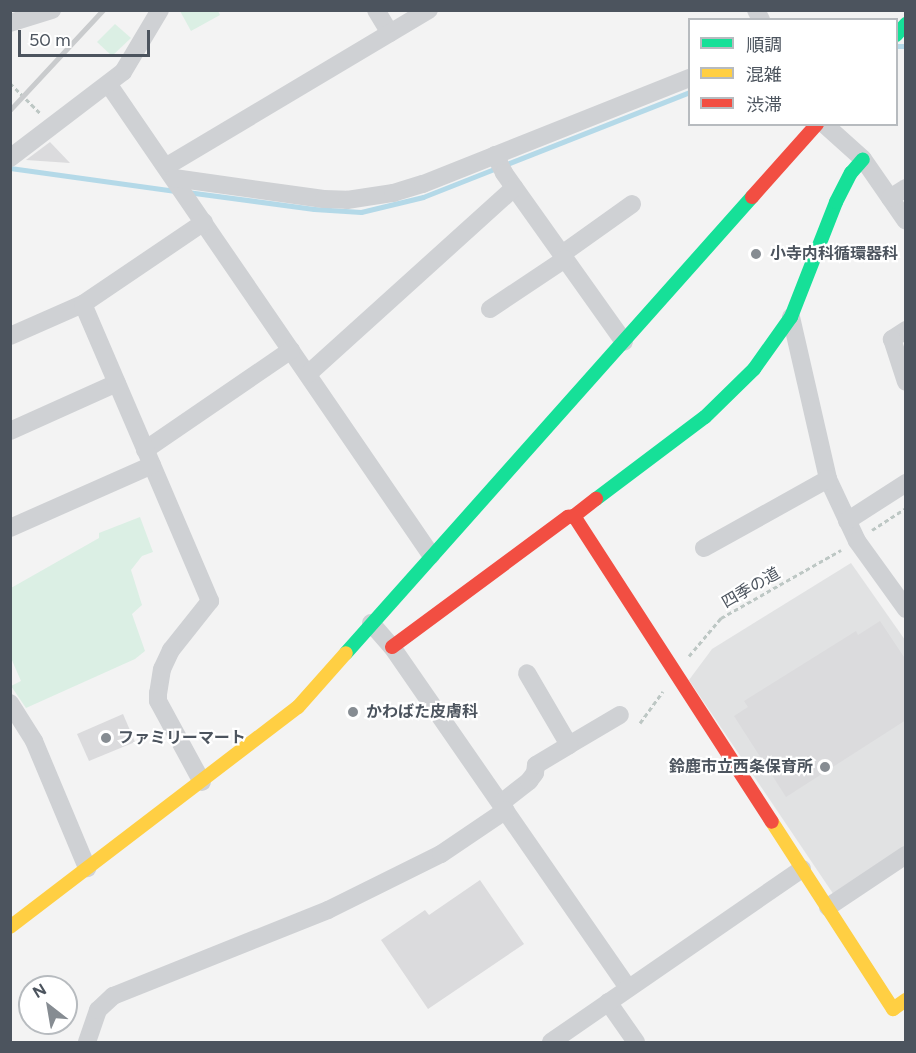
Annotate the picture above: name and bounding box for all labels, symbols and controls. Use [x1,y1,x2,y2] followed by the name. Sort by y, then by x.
[21,18,153,56] scale bar
[688,18,898,126] legend
[29,29,71,51] text: 50 m
[746,34,782,56] text: 順調
[746,64,782,86] text: 混雑
[746,94,782,116] text: 渋滞
[770,244,898,264] place label: 小寺内科循環器科
[747,245,765,263] marker: 小寺内科循環器科
[718,564,784,612] street label: 四季の道
[366,702,478,722] place label: かわばた皮膚科
[344,703,362,721] marker: かわばた皮膚科
[118,728,246,748] place label: ファミリーマート
[99,731,113,745] marker: ファミリーマート
[669,757,813,777] place label: 鈴鹿市立西条保育所
[818,760,832,774] marker: 鈴鹿市立西条保育所
[18,975,78,1035] north arrow
[29,980,50,1002] text: N

